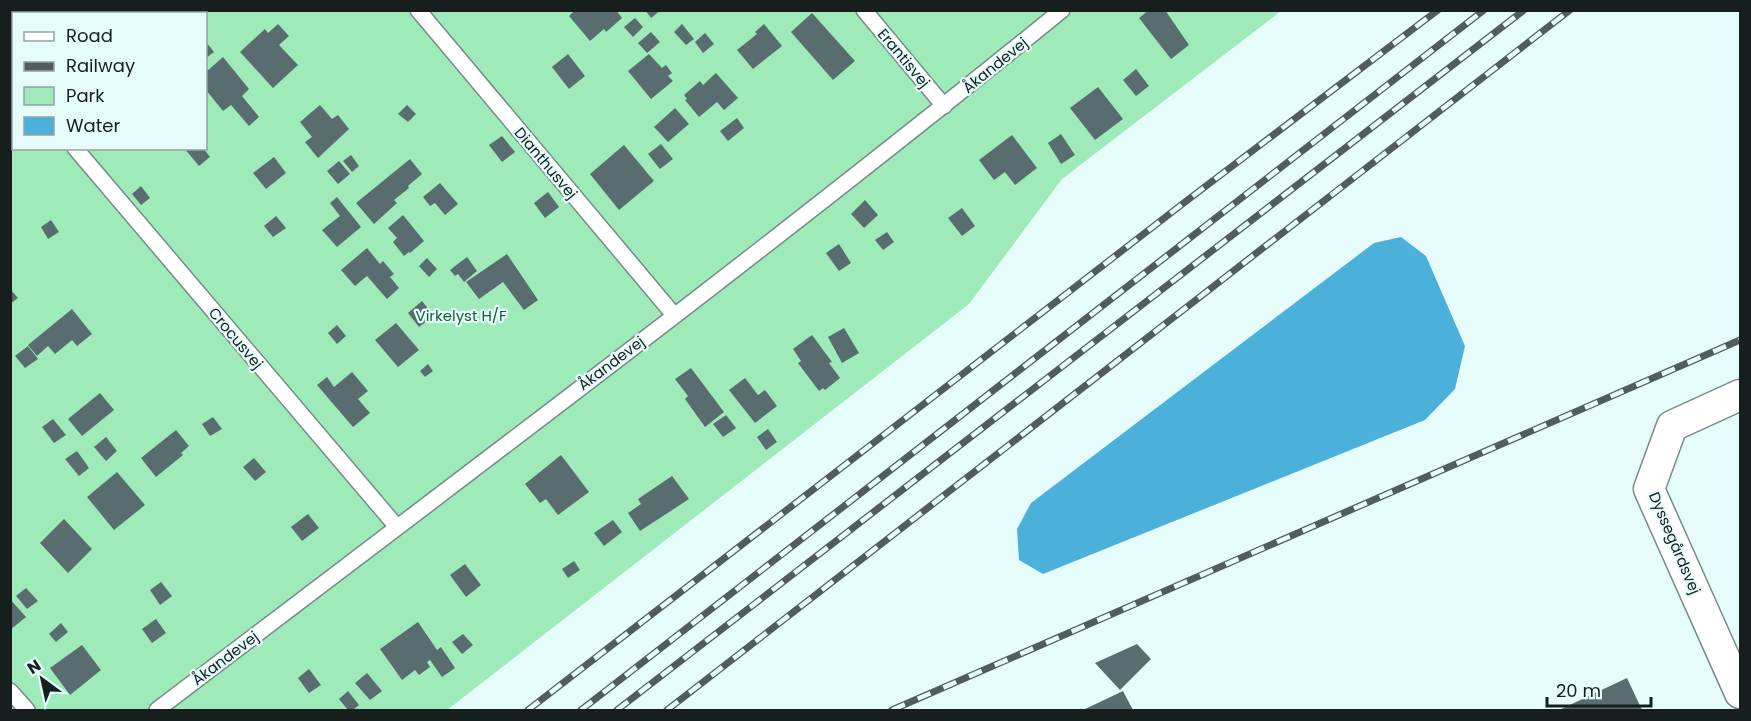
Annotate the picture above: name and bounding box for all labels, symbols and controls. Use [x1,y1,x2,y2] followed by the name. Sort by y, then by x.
[12,12,207,150] legend
[66,23,113,48] text: Road
[873,24,935,92] street label: Erantisvej
[958,32,1032,98] street label: Åkandevej
[66,53,135,78] text: Railway
[66,83,105,108] text: Park
[66,113,120,138] text: Water
[510,123,582,203] street label: Dianthusvej
[204,303,268,373] street label: Crocusvej
[416,305,507,326] park label: Virkelyst H/F
[573,331,649,395] street label: Åkandevej
[1644,489,1706,597] street label: Dyssegårdsvej
[187,626,263,690] street label: Åkandevej
[12,649,72,709] north arrow
[23,654,45,680] text: N
[1547,670,1650,708] scale bar
[1556,678,1601,703] text: 20 m

